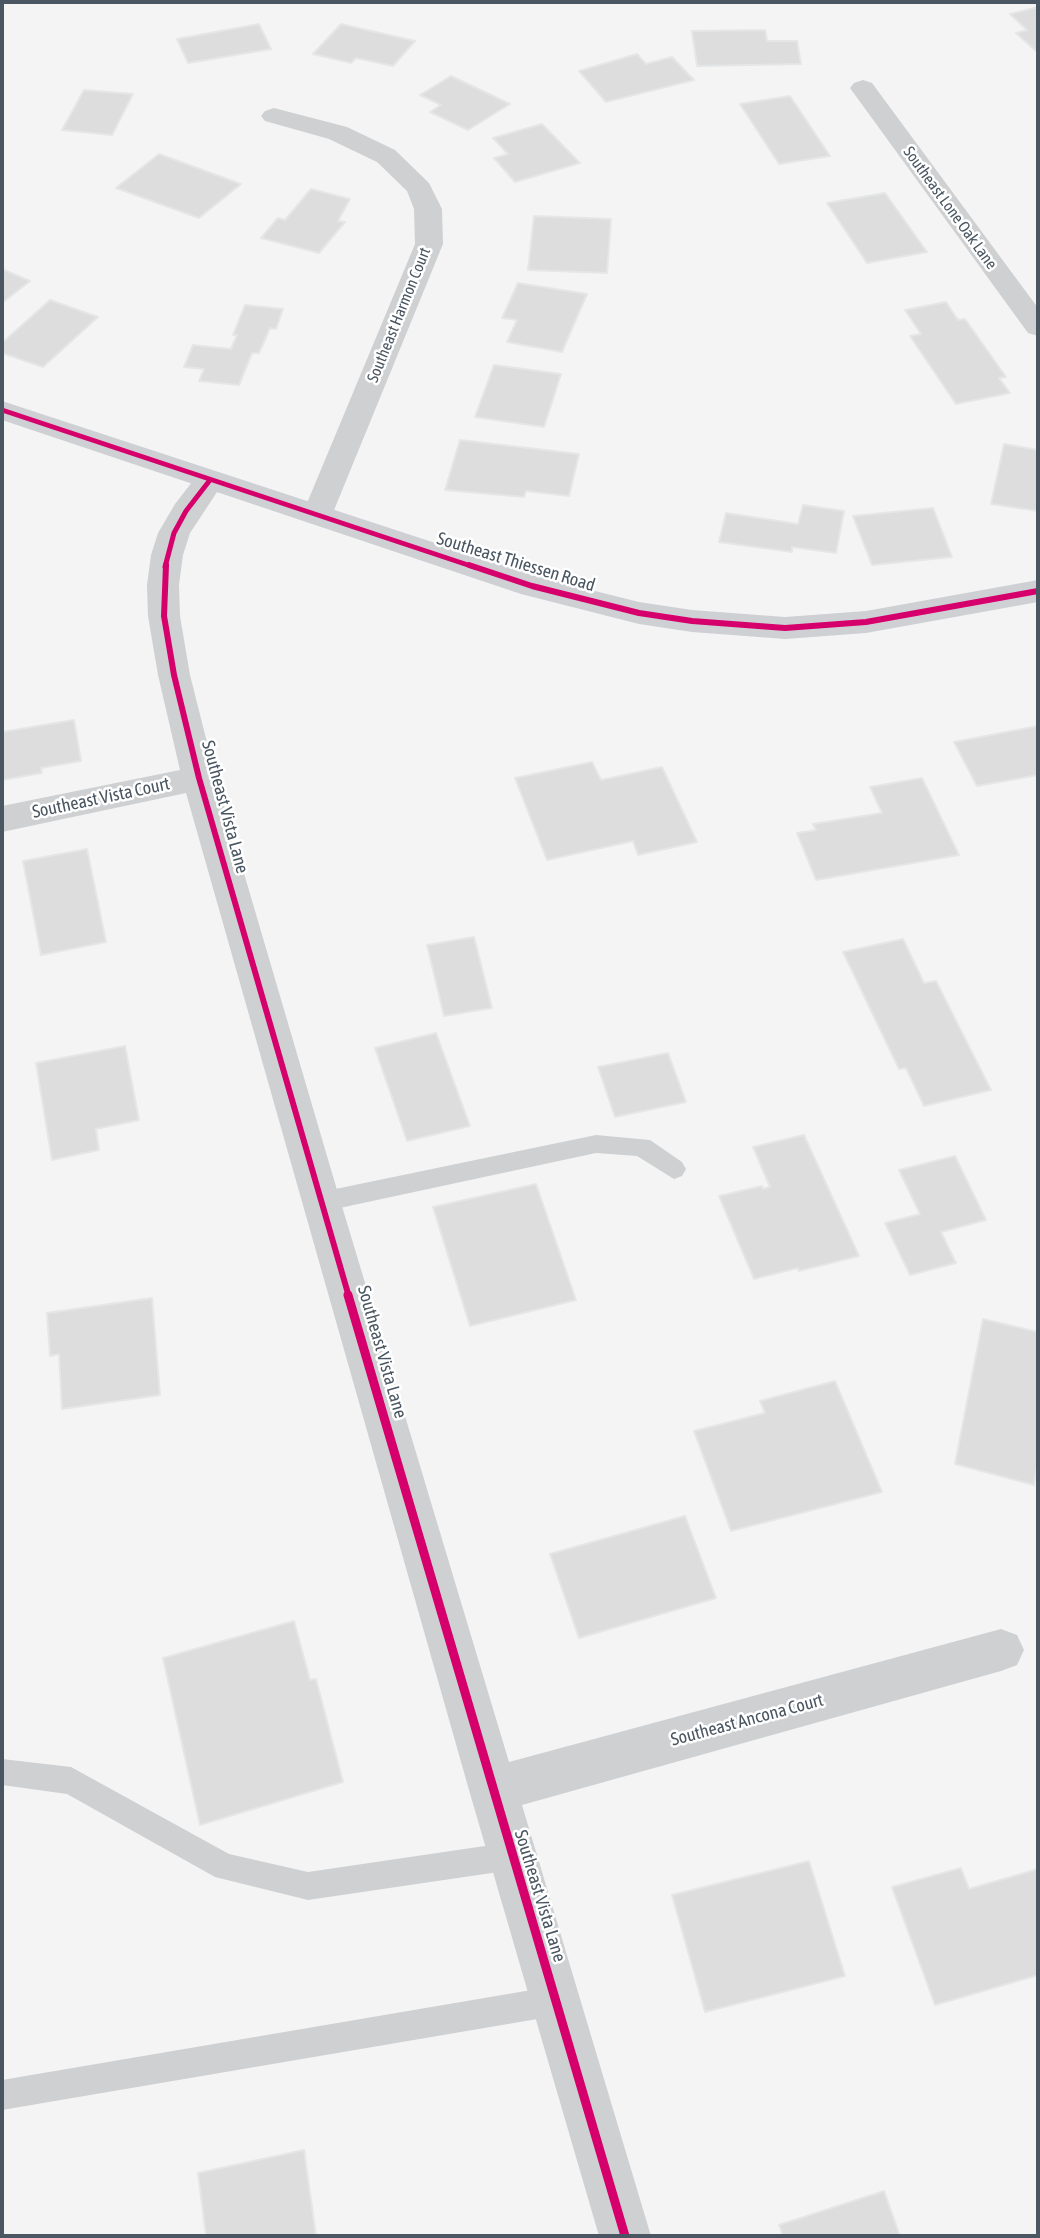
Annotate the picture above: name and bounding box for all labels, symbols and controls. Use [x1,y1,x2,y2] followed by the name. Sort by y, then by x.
[899,143,1001,273] street label: Southeast Lone Oak Lane
[363,245,435,385] street label: Southeast Harmon Court
[434,528,598,596] street label: Southeast Thiessen Road
[197,738,253,876] street label: Southeast Vista Lane
[30,773,172,823] street label: Southeast Vista Court
[353,1283,411,1421] street label: Southeast Vista Lane
[668,1689,826,1751] street label: Southeast Ancona Court
[510,1827,570,1965] street label: Southeast Vista Lane

